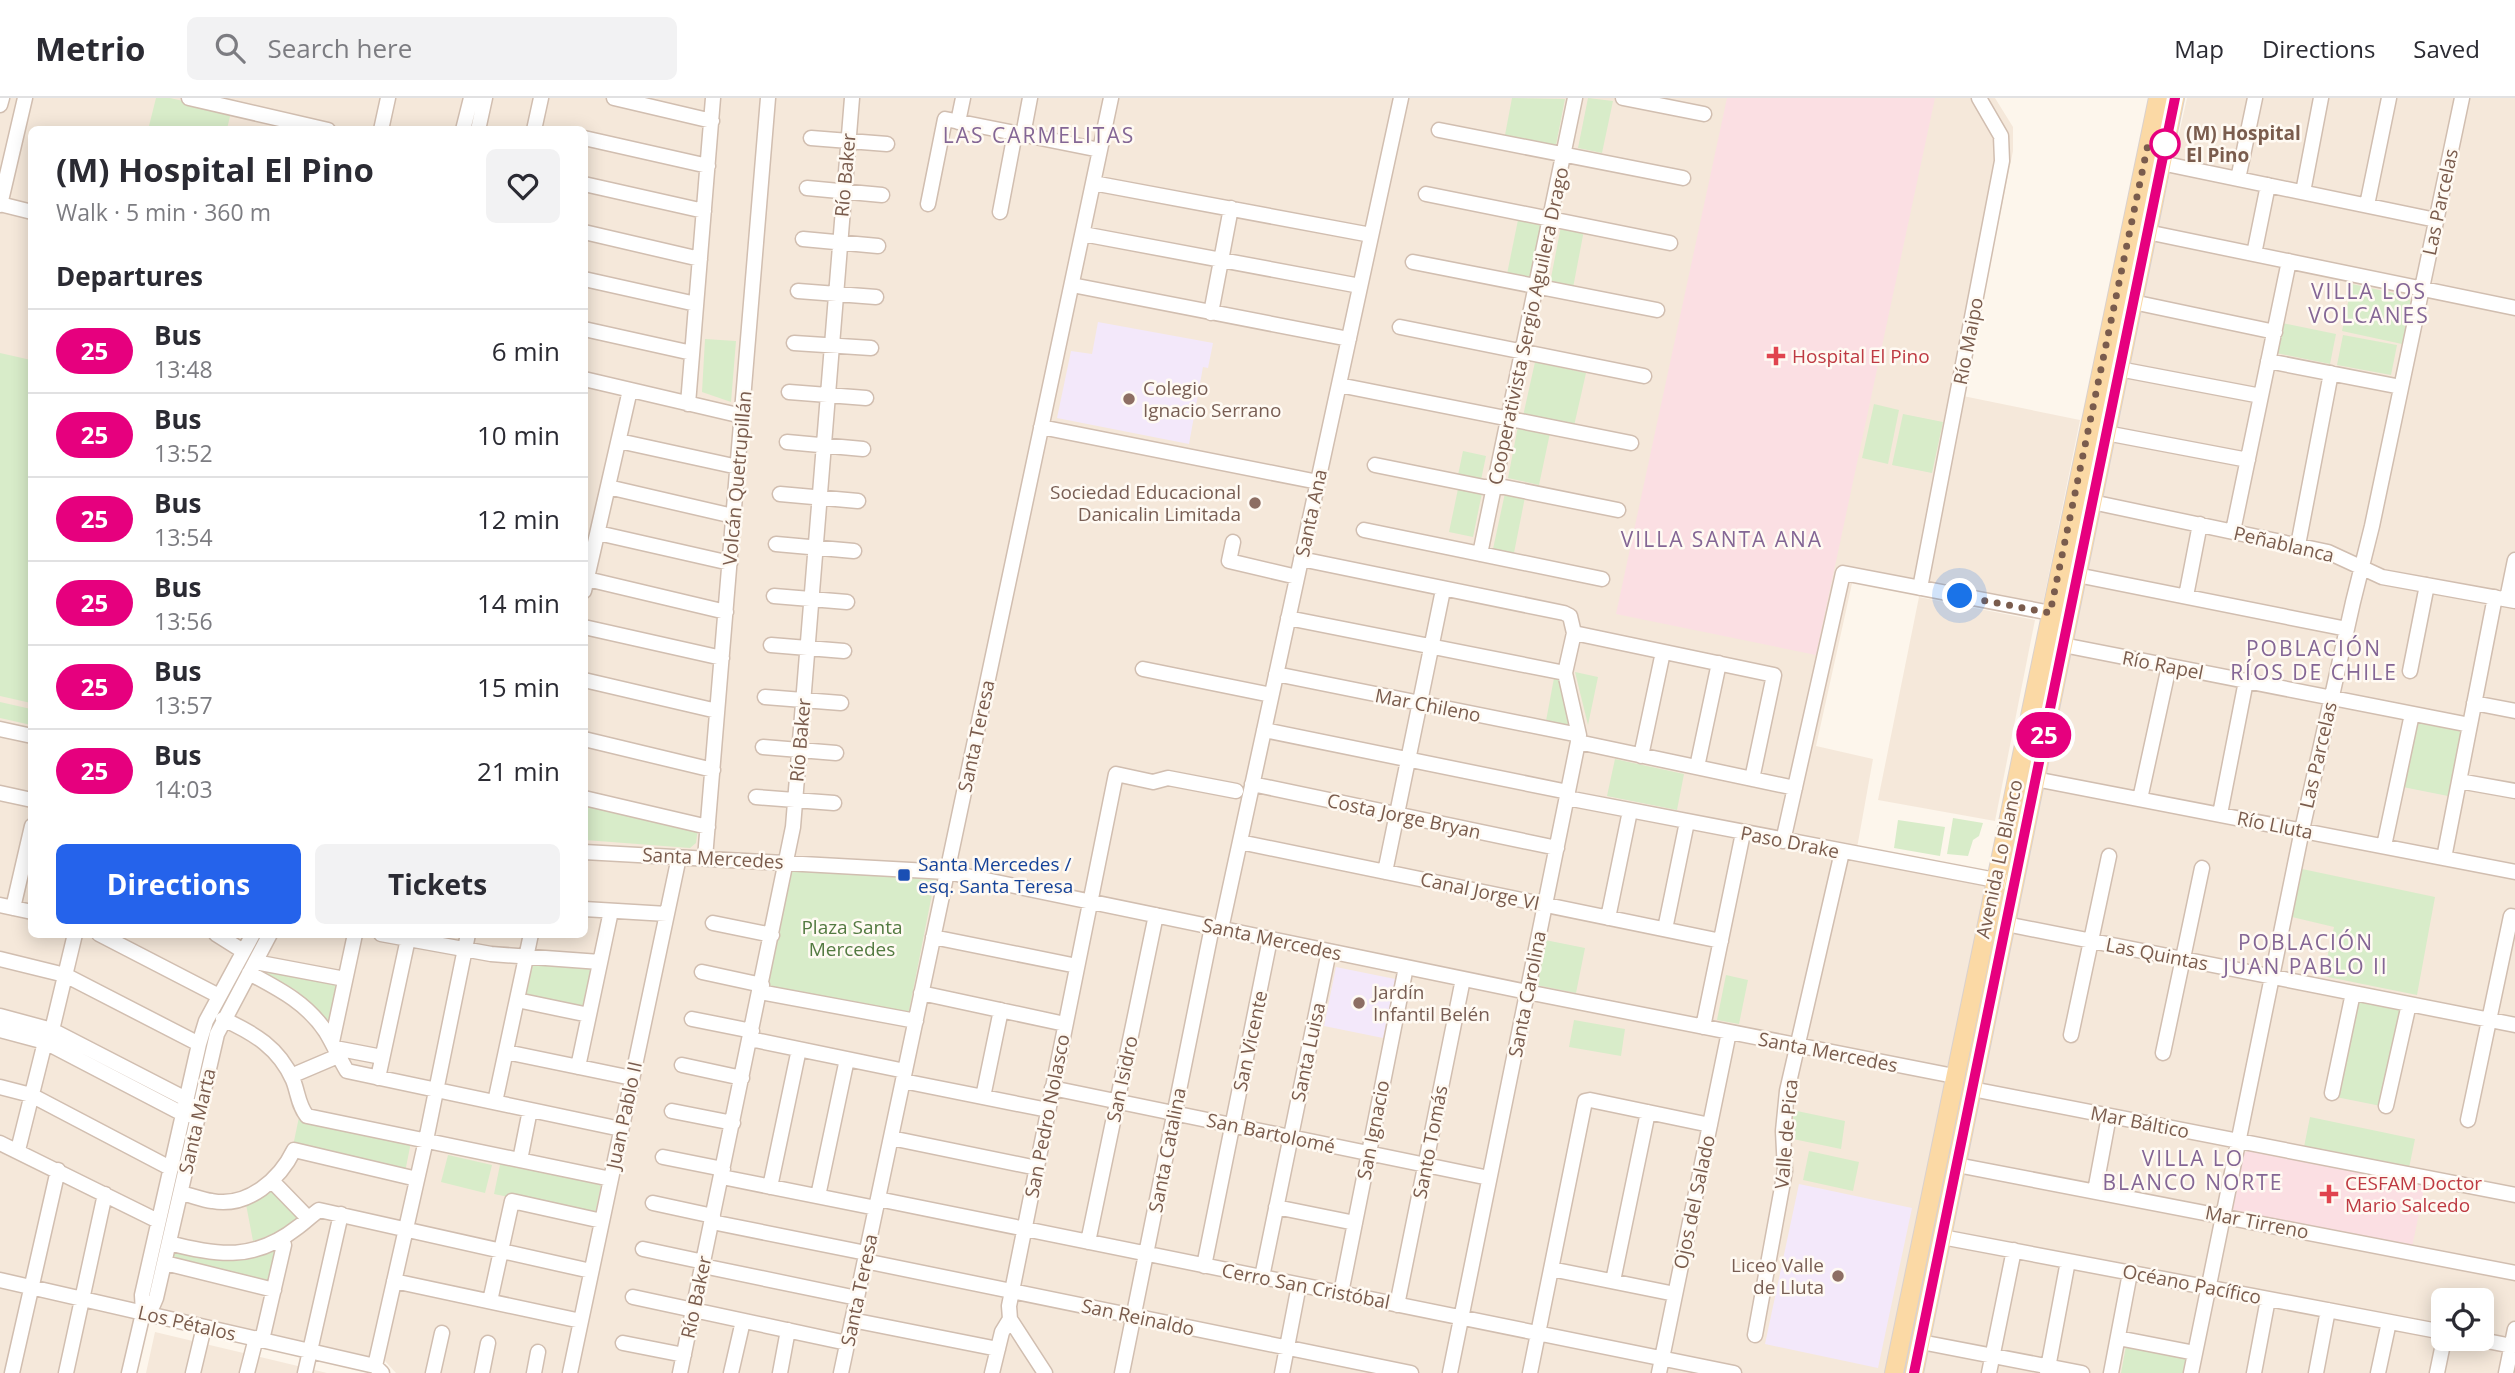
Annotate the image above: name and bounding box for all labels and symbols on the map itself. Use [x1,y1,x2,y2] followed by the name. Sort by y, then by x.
[2186,120,2301,168] place label: (M) Hospital El Pino
[943,121,1135,149] district label: LAS CARMELITAS
[2150,129,2180,159] marker: (M) Hospital El Pino
[828,132,862,218] street label: Río Baker
[2416,146,2464,258] street label: Las Parcelas
[1482,165,1574,487] street label: Cooperativista Sergio Aguilera Drago
[2308,277,2430,329] district label: VILLA LOS VOLCANES
[1947,295,1989,387] street label: Río Maipo
[1792,343,1930,369] place label: Hospital El Pino
[1766,346,1786,366] marker: Hospital El Pino
[1143,375,1281,423] place label: Colegio Ignacio Serrano
[716,390,758,566] street label: Volcán Quetrupillán
[1121,391,1137,407] marker: Colegio Ignacio Serrano
[1289,467,1333,559] street label: Santa Ana
[1050,479,1241,527] place label: Sociedad Educacional Danicalin Limitada
[1247,495,1263,511] marker: Sociedad Educacional Danicalin Limitada
[2231,520,2337,568] street label: Peñablanca
[1621,525,1823,553] district label: VILLA SANTA ANA
[1942,578,1977,613] your location
[2230,634,2398,686] district label: POBLACIÓN RÍOS DE CHILE
[2120,644,2206,686] street label: Río Rapel
[951,678,1001,794] street label: Santa Teresa
[1373,682,1483,728] street label: Mar Chileno
[783,697,817,783] street label: Río Baker
[2293,699,2343,811] street label: Las Parcelas
[2012,712,2076,758] line badge: 25
[1969,777,2029,941] street label: Avenida Lo Blanco
[1325,787,1483,845] street label: Costa Jorge Bryan
[2235,805,2315,845] street label: Río Lluta
[1738,820,1842,864] street label: Paso Drake
[642,841,784,875] street label: Santa Mercedes
[918,851,1073,899] place label: Santa Mercedes / esq. Santa Teresa
[1418,866,1542,916] street label: Canal Jorge VI
[896,867,912,883] marker: Santa Mercedes / esq. Santa Teresa
[1200,912,1344,966] street label: Santa Mercedes
[801,914,903,962] park label: Plaza Santa Mercedes
[1502,928,1552,1060] street label: Santa Carolina
[2221,928,2389,980] district label: POBLACIÓN JUAN PABLO II
[2104,931,2210,977] street label: Las Quintas
[1371,979,1490,1027] place label: Jardín Infantil Belén
[1227,988,1273,1094] street label: San Vicente
[1351,995,1367,1011] marker: Jardín Infantil Belén
[1285,1000,1331,1104] street label: Santa Luisa
[1756,1026,1900,1078] street label: Santa Mercedes
[1018,1032,1076,1200] street label: San Pedro Nolasco
[1100,1033,1144,1125] street label: San Isidro
[600,1059,648,1173] street label: Juan Pablo II
[172,1066,222,1176] street label: Santa Marta
[1351,1078,1395,1182] street label: San Ignacio
[1768,1078,1804,1190] street label: Valle de Pica
[1406,1083,1454,1201] street label: Santo Tomás
[1142,1085,1192,1215] street label: Santa Catalina
[2088,1100,2192,1144] street label: Mar Báltico
[1204,1107,1338,1159] street label: San Bartolomé
[1667,1133,1721,1271] street label: Ojos del Salado
[2103,1144,2283,1196] district label: VILLA LO BLANCO NORTE
[2345,1170,2482,1218] place label: CESFAM Doctor Mario Salcedo
[2319,1184,2339,1204] marker: CESFAM Doctor Mario Salcedo
[2203,1199,2311,1245] street label: Mar Tirreno
[834,1232,884,1348] street label: Santa Teresa
[1731,1252,1824,1300] place label: Liceo Valle de Lluta
[675,1253,718,1341] street label: Río Baker
[1220,1257,1392,1315] street label: Cerro San Cristóbal
[2120,1258,2264,1310] street label: Océano Pacífico
[1830,1268,1846,1284] marker: Liceo Valle de Lluta
[1079,1292,1197,1342] street label: San Reinaldo
[135,1299,239,1347] street label: Los Pétalos

